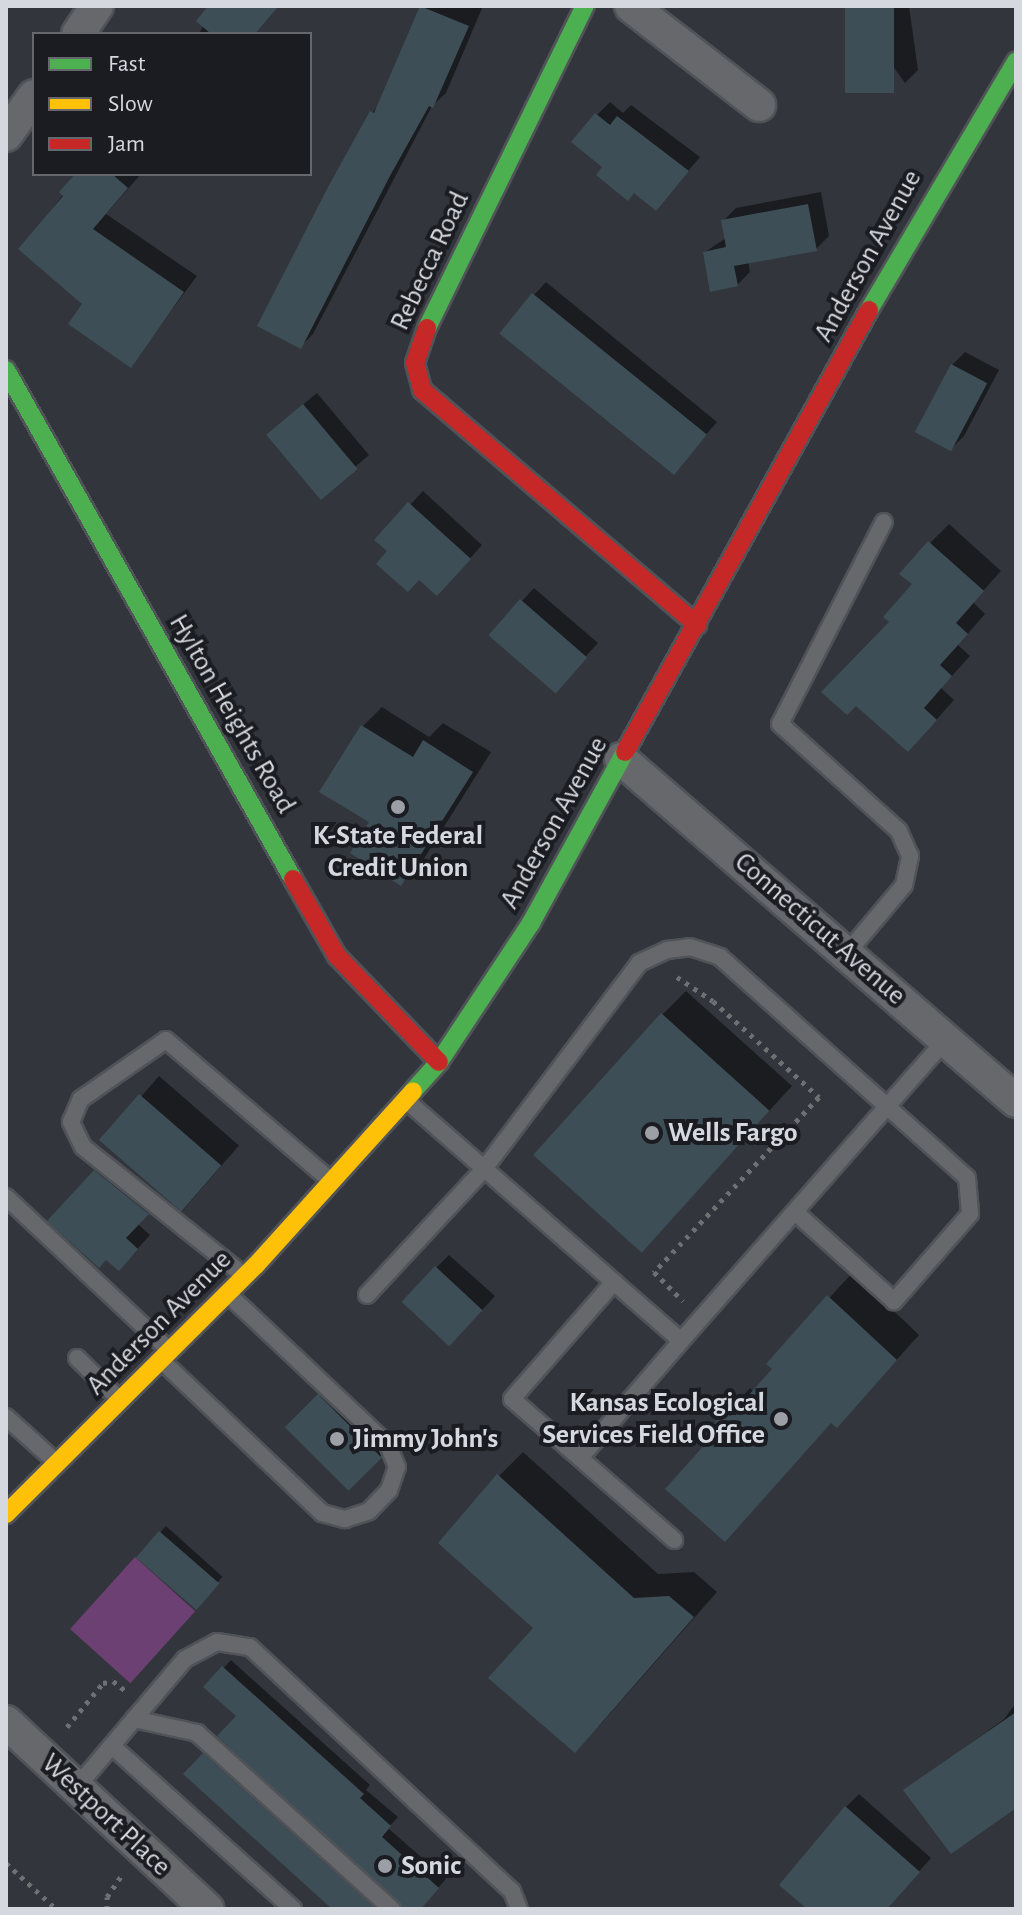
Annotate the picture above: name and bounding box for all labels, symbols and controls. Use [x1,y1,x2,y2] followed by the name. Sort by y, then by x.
[32,32,312,176] legend
[108,52,145,76] text: Fast
[108,92,153,116] text: Slow
[108,132,145,156] text: Jam
[807,164,929,348] street label: Anderson Avenue
[383,186,477,336] street label: Rebecca Road
[161,608,303,820] street label: Hylton Heights Road
[493,731,615,915] street label: Anderson Avenue
[389,798,407,816] marker: K-State Federal Credit Union
[313,819,483,885] place label: K-State Federal Credit Union
[728,846,912,1012] street label: Connecticut Avenue
[668,1116,797,1150] place label: Wells Fargo
[643,1124,661,1142] marker: Wells Fargo
[79,1243,239,1403] street label: Anderson Avenue
[542,1386,765,1452] place label: Kansas Ecological Services Field Office
[772,1410,790,1428] marker: Kansas Ecological Services Field Office
[353,1422,498,1456] place label: Jimmy John's
[328,1430,346,1448] marker: Jimmy John's
[34,1747,178,1883] street label: Westport Place
[401,1849,461,1883] place label: Sonic
[376,1857,394,1875] marker: Sonic

